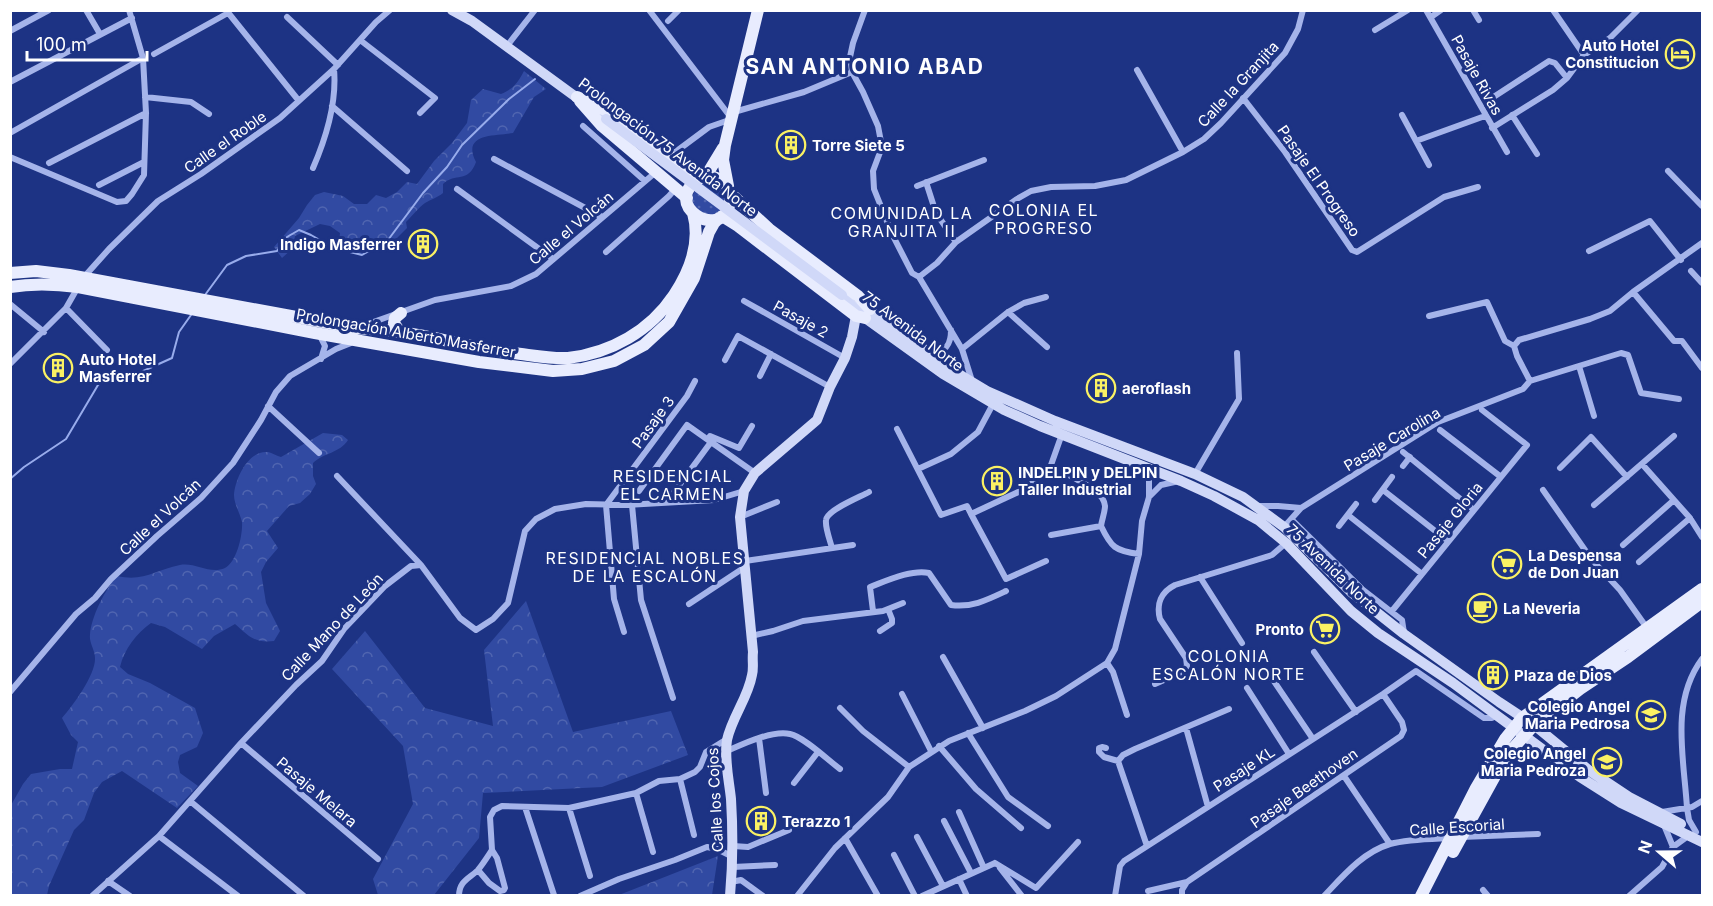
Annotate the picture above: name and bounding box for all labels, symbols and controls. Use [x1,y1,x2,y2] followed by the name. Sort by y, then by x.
[27,24,147,62] scale bar
[1447,32,1507,119] street label: Pasaje Rivas
[36,34,87,55] text: 100 m
[1565,36,1659,72] place label: Auto Hotel Constitucion
[1193,37,1283,131] street label: Calle la Granjita
[1664,38,1696,70] hotel icon: Auto Hotel Constitucion
[746,54,984,79] district label: SAN ANTONIO ABAD
[575,73,761,221] street label: Prolongación 75 Avenida Norte
[180,107,270,177] street label: Calle el Roble
[1273,121,1365,241] street label: Pasaje El Progreso
[775,129,807,161] building icon: Torre Siete 5
[812,136,905,155] place label: Torre Siete 5
[525,187,617,269] street label: Calle el Volcán
[989,200,1099,238] district label: COLONIA EL PROGRESO
[831,203,973,241] district label: COMUNIDAD LA GRANJITA II
[407,228,439,260] building icon: Indigo Masferrer
[280,235,402,254] place label: Indigo Masferrer
[859,287,967,375] street label: 75 Avenida Norte
[770,296,832,342] street label: Pasaje 2
[295,304,518,362] street label: Prolongación Alberto Masferrer
[79,350,156,386] place label: Auto Hotel Masferrer
[42,352,74,384] building icon: Auto Hotel Masferrer
[1085,372,1117,404] building icon: aeroflash
[1122,379,1191,398] place label: aeroflash
[628,392,678,452] street label: Pasaje 3
[1340,403,1444,475] street label: Pasaje Carolina
[1018,463,1157,499] place label: INDELPIN y DELPIN Taller Industrial
[981,465,1013,497] building icon: INDELPIN y DELPIN Taller Industrial
[613,466,733,504] district label: RESIDENCIAL EL CARMEN
[115,474,205,560] street label: Calle el Volcán
[1413,478,1487,562] street label: Pasaje Gloria
[1283,520,1383,618] street label: 75 Avenida Norte
[1528,546,1622,582] place label: La Despensa de Don Juan
[546,548,744,586] district label: RESIDENCIAL NOBLES DE LA ESCALÓN
[1491,548,1523,580] supermarket icon: La Despensa de Don Juan
[277,569,387,685] street label: Calle Mano de León
[1466,592,1498,624] cafe icon: La Neveria
[1503,599,1581,618] place label: La Neveria
[1309,613,1341,645] supermarket icon: Pronto
[1255,620,1304,639] place label: Pronto
[1152,646,1306,684] district label: COLONIA ESCALÓN NORTE
[1477,659,1509,691] building icon: Plaza de Dios
[1514,666,1612,685] place label: Plaza de Dios
[1525,697,1630,733] place label: Colegio Angel Maria Pedrosa
[1635,699,1667,731] school or university icon: Colegio Angel Maria Pedrosa
[1210,742,1278,796] street label: Pasaje KL
[1247,744,1361,832] street label: Pasaje Beethoven
[1481,744,1586,780] place label: Colegio Angel Maria Pedroza
[1591,746,1623,778] school or university icon: Colegio Angel Maria Pedroza
[703,747,727,853] street label: Calle los Cojos
[273,753,361,831] street label: Pasaje Melara
[745,805,777,837] building icon: Terazzo 1
[782,812,851,831] place label: Terazzo 1
[1409,814,1505,840] street label: Calle Escorial
[1629,822,1689,882] north arrow
[1633,838,1656,856] text: N

